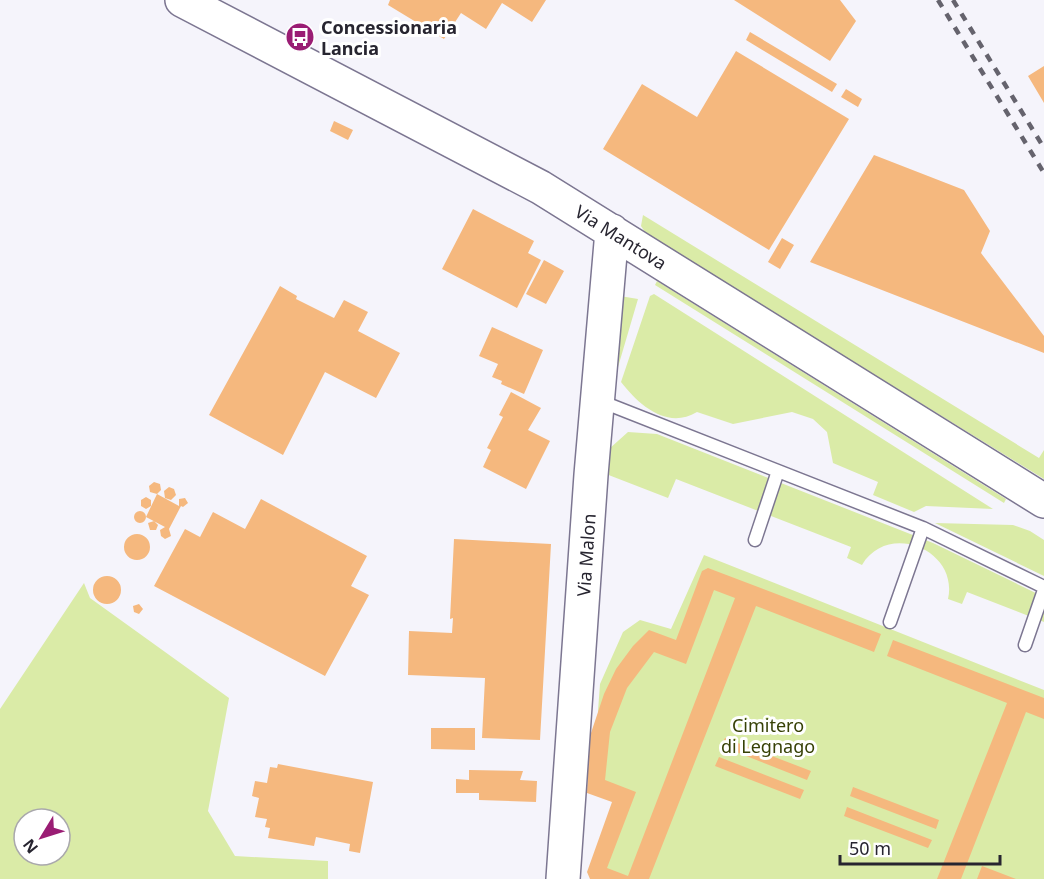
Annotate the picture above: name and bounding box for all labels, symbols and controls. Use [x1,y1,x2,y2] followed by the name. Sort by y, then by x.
[321,15,457,60] place label: Concessionaria Lancia
[284,21,316,53] bus stop icon: Concessionaria Lancia
[571,199,671,275] street label: Via Mantova
[571,513,601,597] street label: Via Malon
[721,713,815,758] park label: Cimitero di Legnago
[12,807,72,867] north arrow
[840,828,1000,866] scale bar
[18,834,43,858] text: N
[849,836,891,860] text: 50 m

